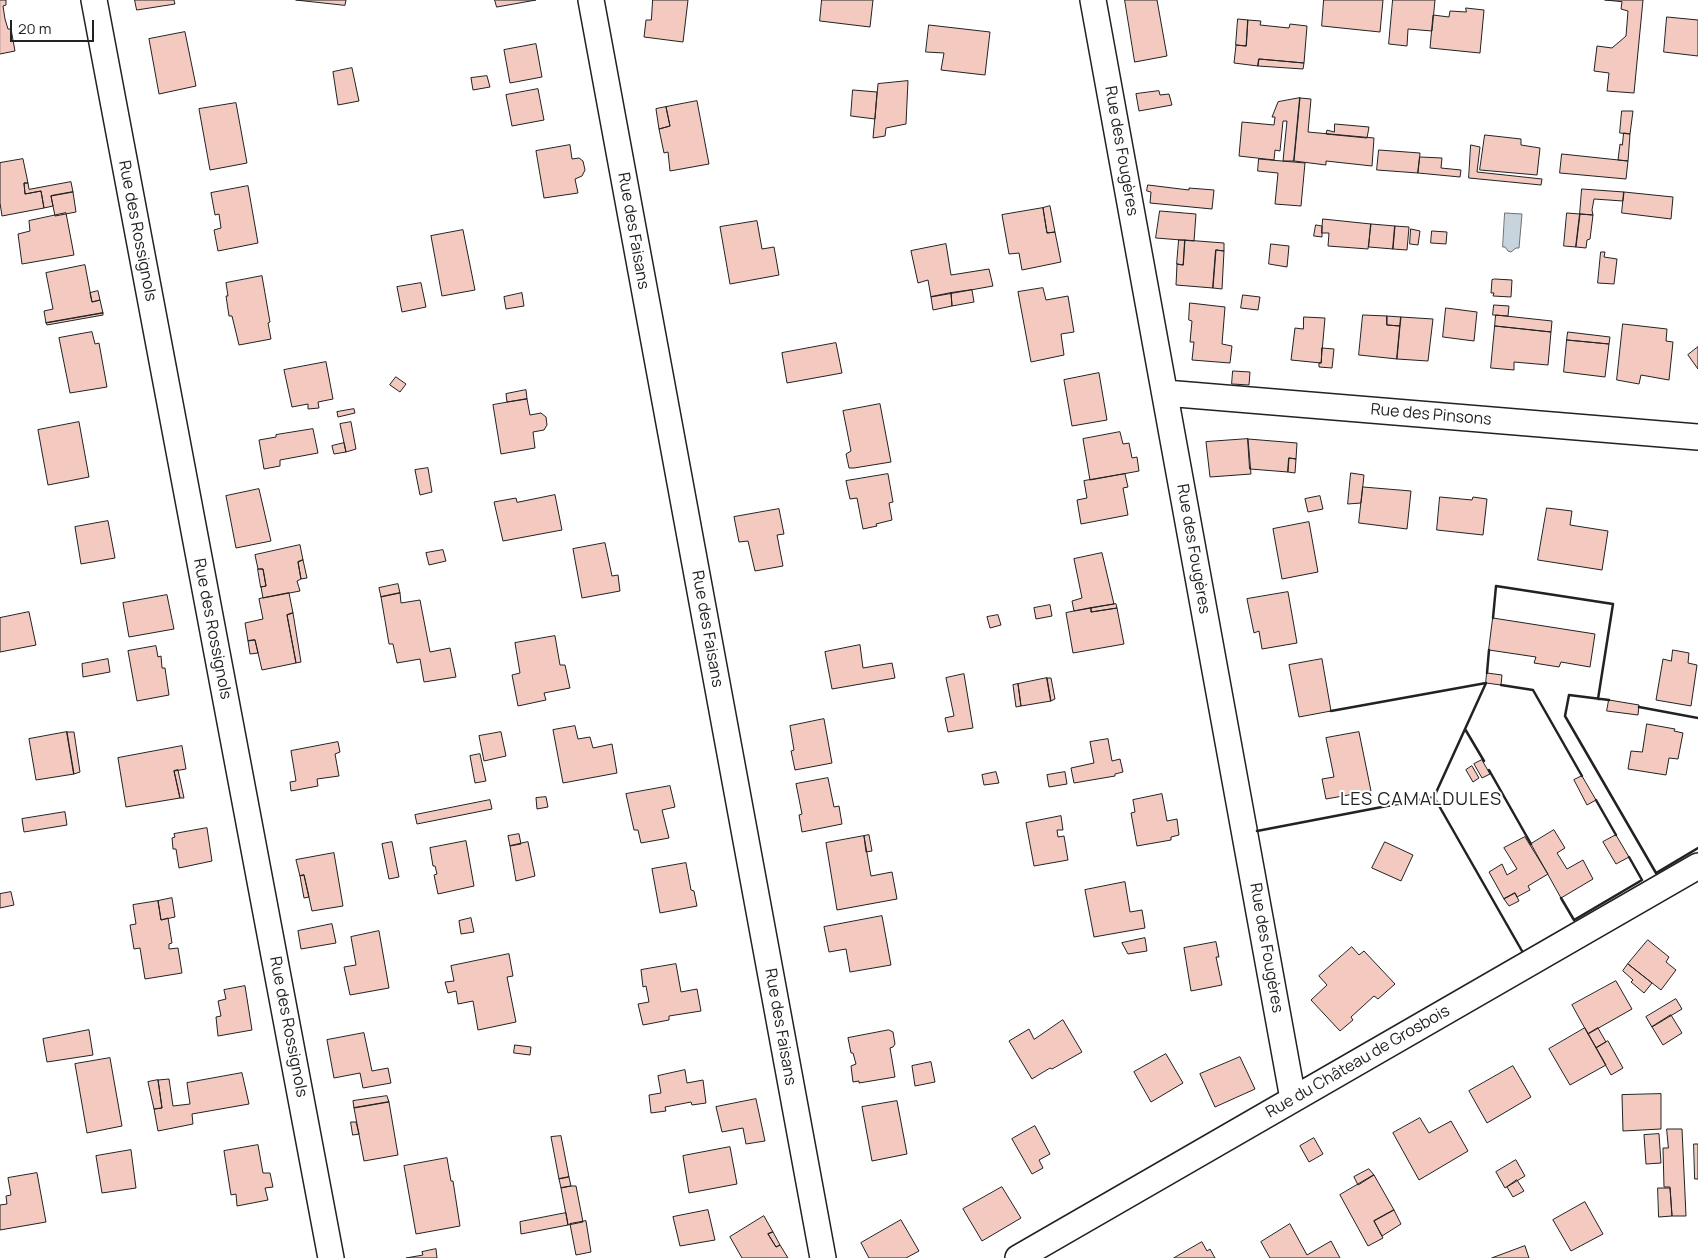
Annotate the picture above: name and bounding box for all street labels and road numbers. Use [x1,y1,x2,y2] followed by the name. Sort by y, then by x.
[1100,85,1142,217] street label: Rue des Fougères
[114,159,160,303] street label: Rue des Rossignols
[613,171,653,291] street label: Rue des Faisans
[1370,400,1492,430] street label: Rue des Pinsons
[1172,483,1214,615] street label: Rue des Fougères
[189,557,235,701] street label: Rue des Rossignols
[687,569,727,689] street label: Rue des Faisans
[1245,882,1287,1014] street label: Rue des Fougères
[265,955,311,1099] street label: Rue des Rossignols
[760,967,800,1087] street label: Rue des Faisans
[1263,1001,1453,1123] street label: Rue du Château de Grosbois

